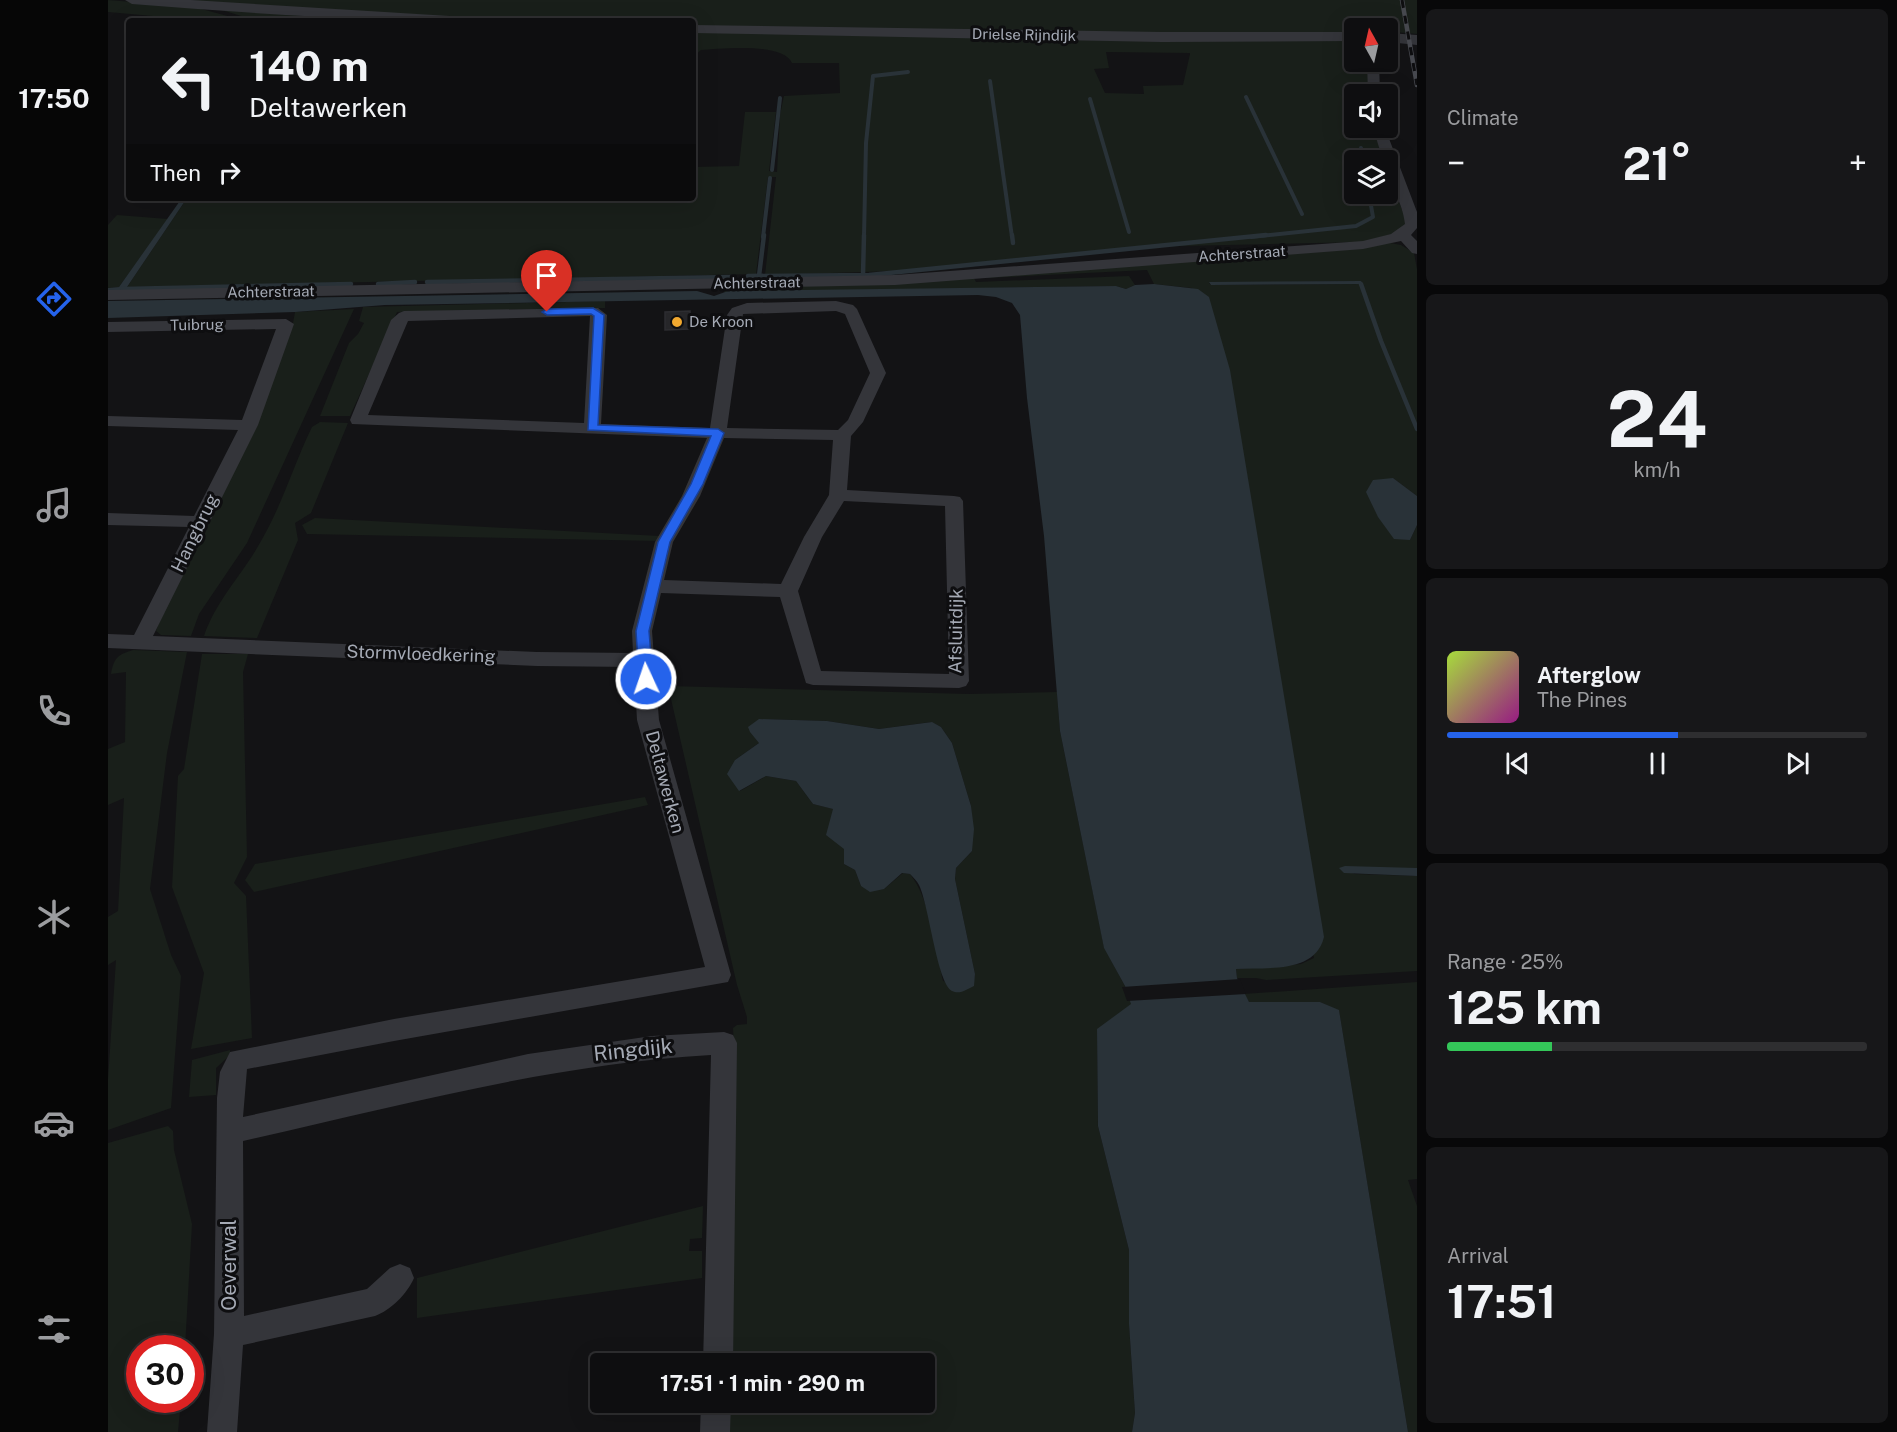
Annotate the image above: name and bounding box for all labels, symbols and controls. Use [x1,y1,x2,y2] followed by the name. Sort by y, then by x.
[1344,18,1398,72] north arrow
[1344,18,1398,204] map controls
[972,25,1076,44] street label: Drielse Rijndijk
[249,41,369,90] text: 140 m
[150,42,228,120] icon: left
[18,82,90,114] text: 17:50
[1344,84,1398,138] button: sound
[249,91,407,123] text: Deltawerken
[1447,106,1519,130] text: Climate
[1622,137,1692,190] text: 21°
[1447,144,1465,182] text: −
[1849,144,1867,182] text: +
[1344,150,1398,204] button: layers
[213,156,246,189] icon: right
[150,160,201,186] text: Then
[1198,242,1286,265] street label: Achterstraat
[521,250,572,312] pin
[530,259,563,292] icon: arrive
[713,273,801,292] street label: Achterstraat
[33,278,75,320] icon: directions
[227,282,315,301] street label: Achterstraat
[689,313,753,330] place label: De Kroon
[670,315,684,329] marker: De Kroon
[170,316,224,333] street label: Tuibrug
[1607,373,1707,465] text: 24
[1633,458,1681,482] text: km/h
[33,484,75,526] icon: music
[167,490,223,575] street label: Hangbrug
[944,588,967,674] street label: Afsluitdijk
[346,640,496,667] street label: Stormvloedkering
[614,647,678,711] position arrow
[1537,662,1641,688] text: Afterglow
[1537,688,1627,712] text: The Pines
[33,690,75,732] icon: phone
[642,728,689,835] street label: Deltawerken
[1501,747,1534,780] icon: previous
[1641,747,1674,780] icon: pause
[1781,747,1814,780] icon: next
[33,896,75,938] icon: climate
[1447,950,1563,974] text: Range · 25%
[1447,981,1602,1034] text: 125 km
[592,1033,674,1066] street label: Ringdijk
[33,1102,75,1144] icon: car
[216,1219,241,1311] street label: Oeverwal
[1447,1244,1509,1268] text: Arrival
[1447,1275,1556,1328] text: 17:51
[33,1308,75,1350] icon: filters
[126,1335,204,1413] speed limit sign: 30
[660,1370,865,1396] text: 17:51 · 1 min · 290 m

